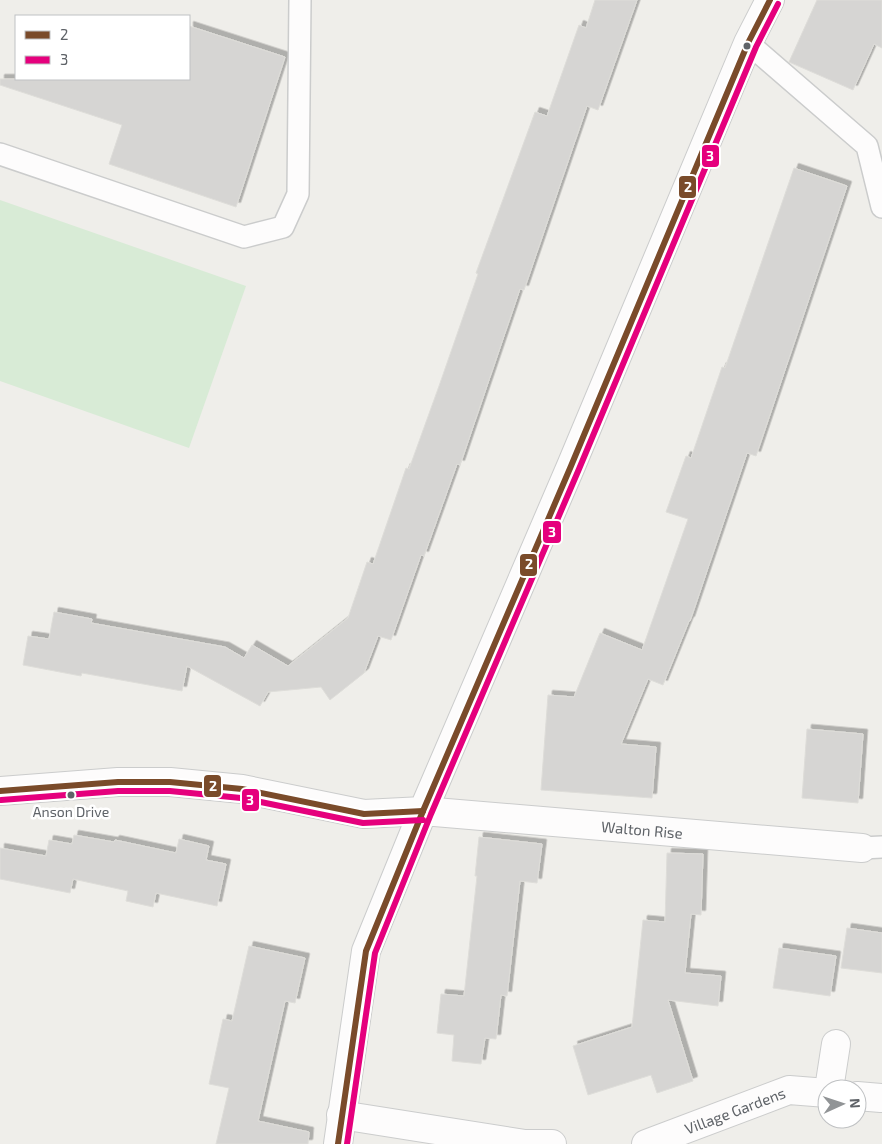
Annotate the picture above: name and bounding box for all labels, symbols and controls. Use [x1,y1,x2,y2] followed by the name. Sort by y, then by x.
[15,15,190,80] legend
[60,25,68,43] text: 2
[742,41,752,51] unlabelled marker
[60,50,68,68] text: 3
[701,144,720,168] line badge: 3
[706,147,714,164] text: 3
[678,175,697,199] line badge: 2
[684,178,692,195] text: 2
[542,520,562,544] line badge: 3
[548,523,556,540] text: 3
[519,553,538,577] line badge: 2
[525,555,533,572] text: 2
[203,774,222,798] line badge: 2
[209,777,217,794] text: 2
[241,788,260,812] line badge: 3
[66,790,76,800] marker: Anson Drive
[246,791,254,808] text: 3
[33,803,109,820] place label: Anson Drive
[601,817,683,842] street label: Walton Rise
[817,1079,867,1129] north arrow
[682,1083,788,1138] street label: Village Gardens
[847,1098,864,1109] text: N

